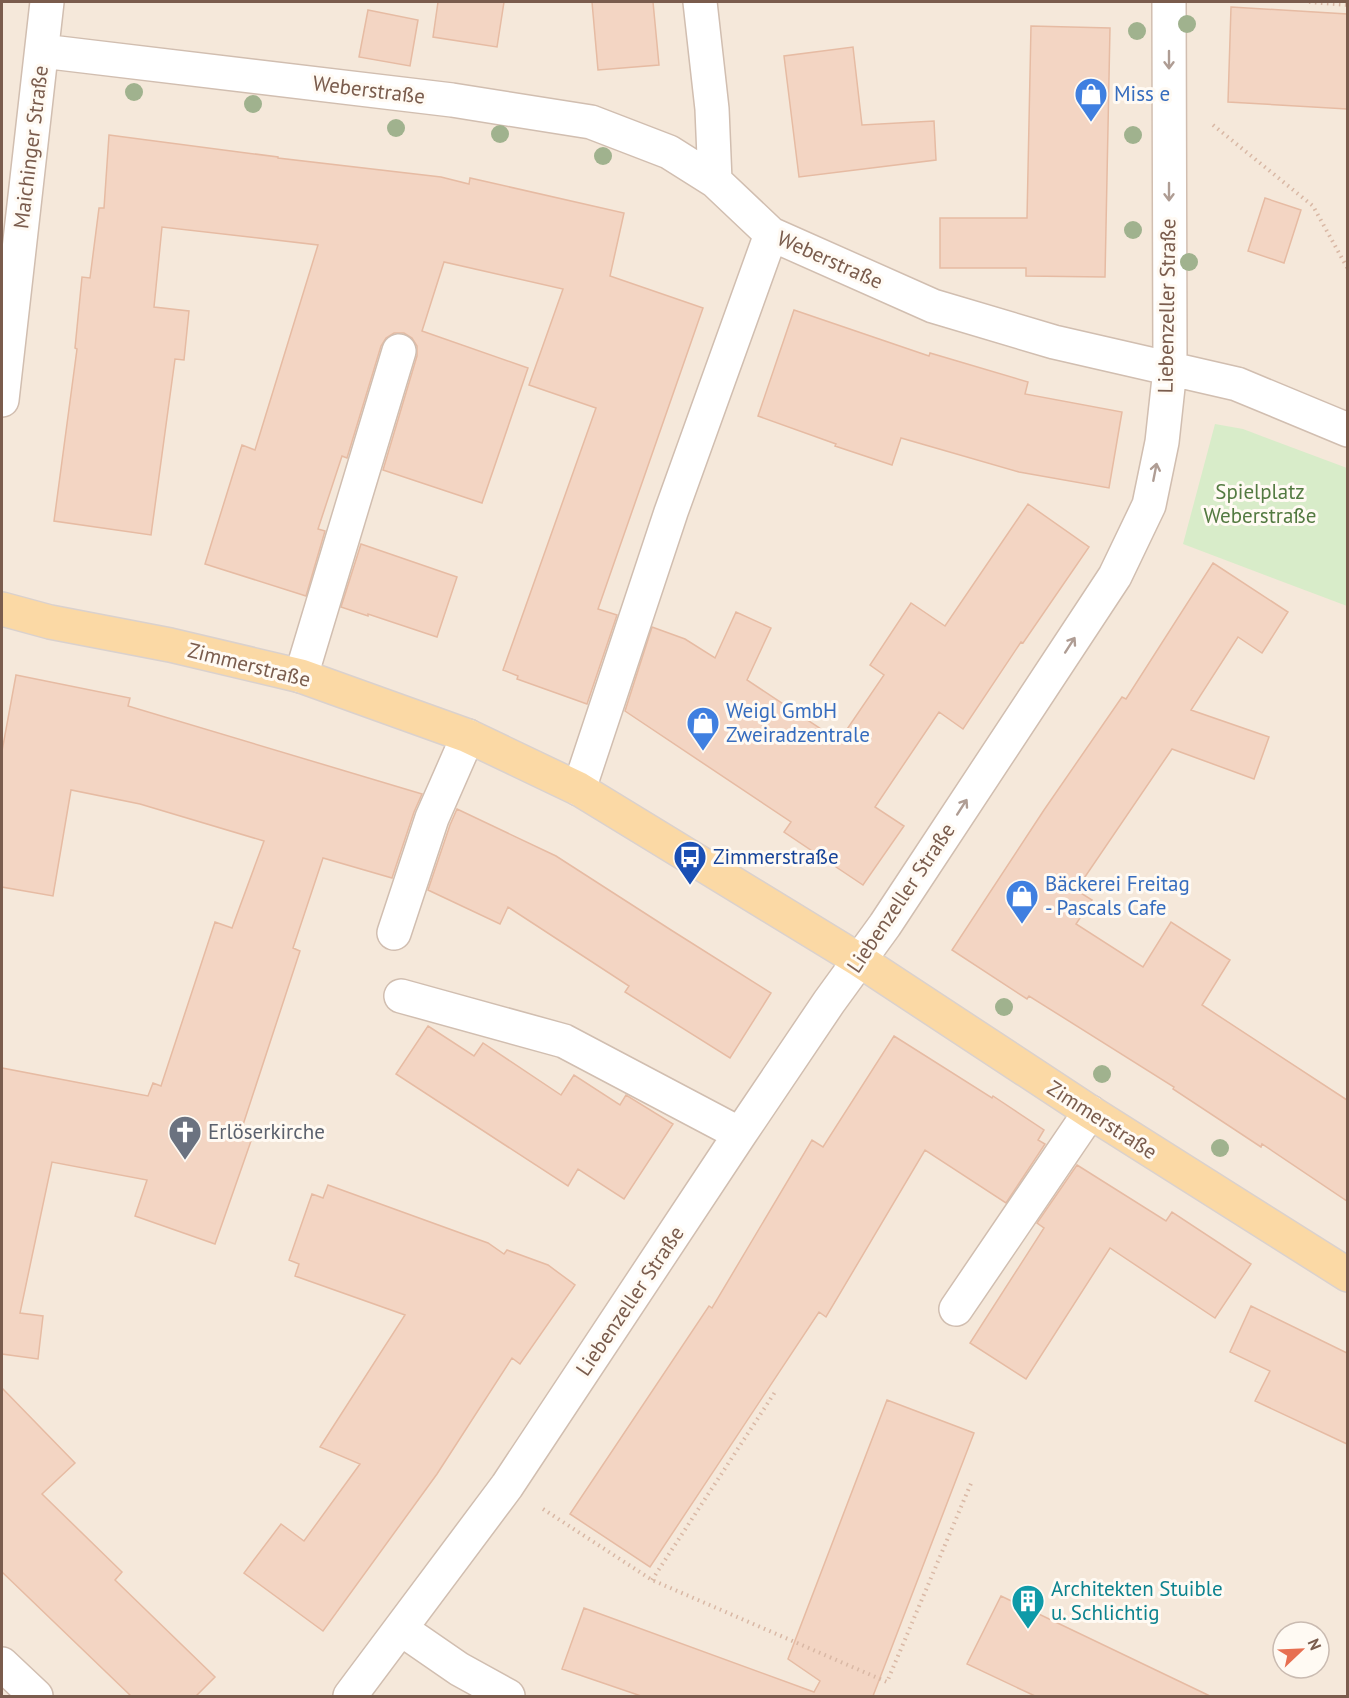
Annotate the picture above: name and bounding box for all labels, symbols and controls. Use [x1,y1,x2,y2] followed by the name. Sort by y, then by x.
[1163,49,1175,69] one-way arrow
[7,64,54,230] street label: Maichinger Straße
[311,69,427,110] street label: Weberstraße
[1073,76,1109,123] shop icon: Miss e
[1114,80,1170,107] place label: Miss e
[1163,181,1175,201] one-way arrow
[1151,218,1182,394] street label: Liebenzeller Straße
[773,224,887,295] street label: Weberstraße
[1150,462,1162,481] one-way arrow
[1204,478,1316,529] park label: Spielplatz Weberstraße
[185,636,313,693] street label: Zimmerstraße
[1063,636,1076,653] one-way arrow
[726,697,870,748] place label: Weigl GmbH Zweiradzentrale
[685,705,721,752] shop icon: Weigl GmbH Zweiradzentrale
[956,800,968,816] one-way arrow
[840,818,961,978] street label: Liebenzeller Straße
[672,839,708,886] bus stop icon: Zimmerstraße
[713,843,839,870] place label: Zimmerstraße
[1045,870,1190,921] place label: Bäckerei Freitag - Pascals Cafe
[1004,878,1040,925] shop icon: Bäckerei Freitag - Pascals Cafe
[1042,1074,1162,1165] street label: Zimmerstraße
[167,1114,203,1161] church icon: Erlöserkirche
[208,1118,325,1145] place label: Erlöserkirche
[569,1221,690,1381] street label: Liebenzeller Straße
[1051,1575,1223,1626] place label: Architekten Stuible u. Schlichtig
[1010,1583,1046,1630] building icon: Architekten Stuible u. Schlichtig
[1271,1620,1331,1680] north arrow
[1304,1635,1326,1653] text: N

